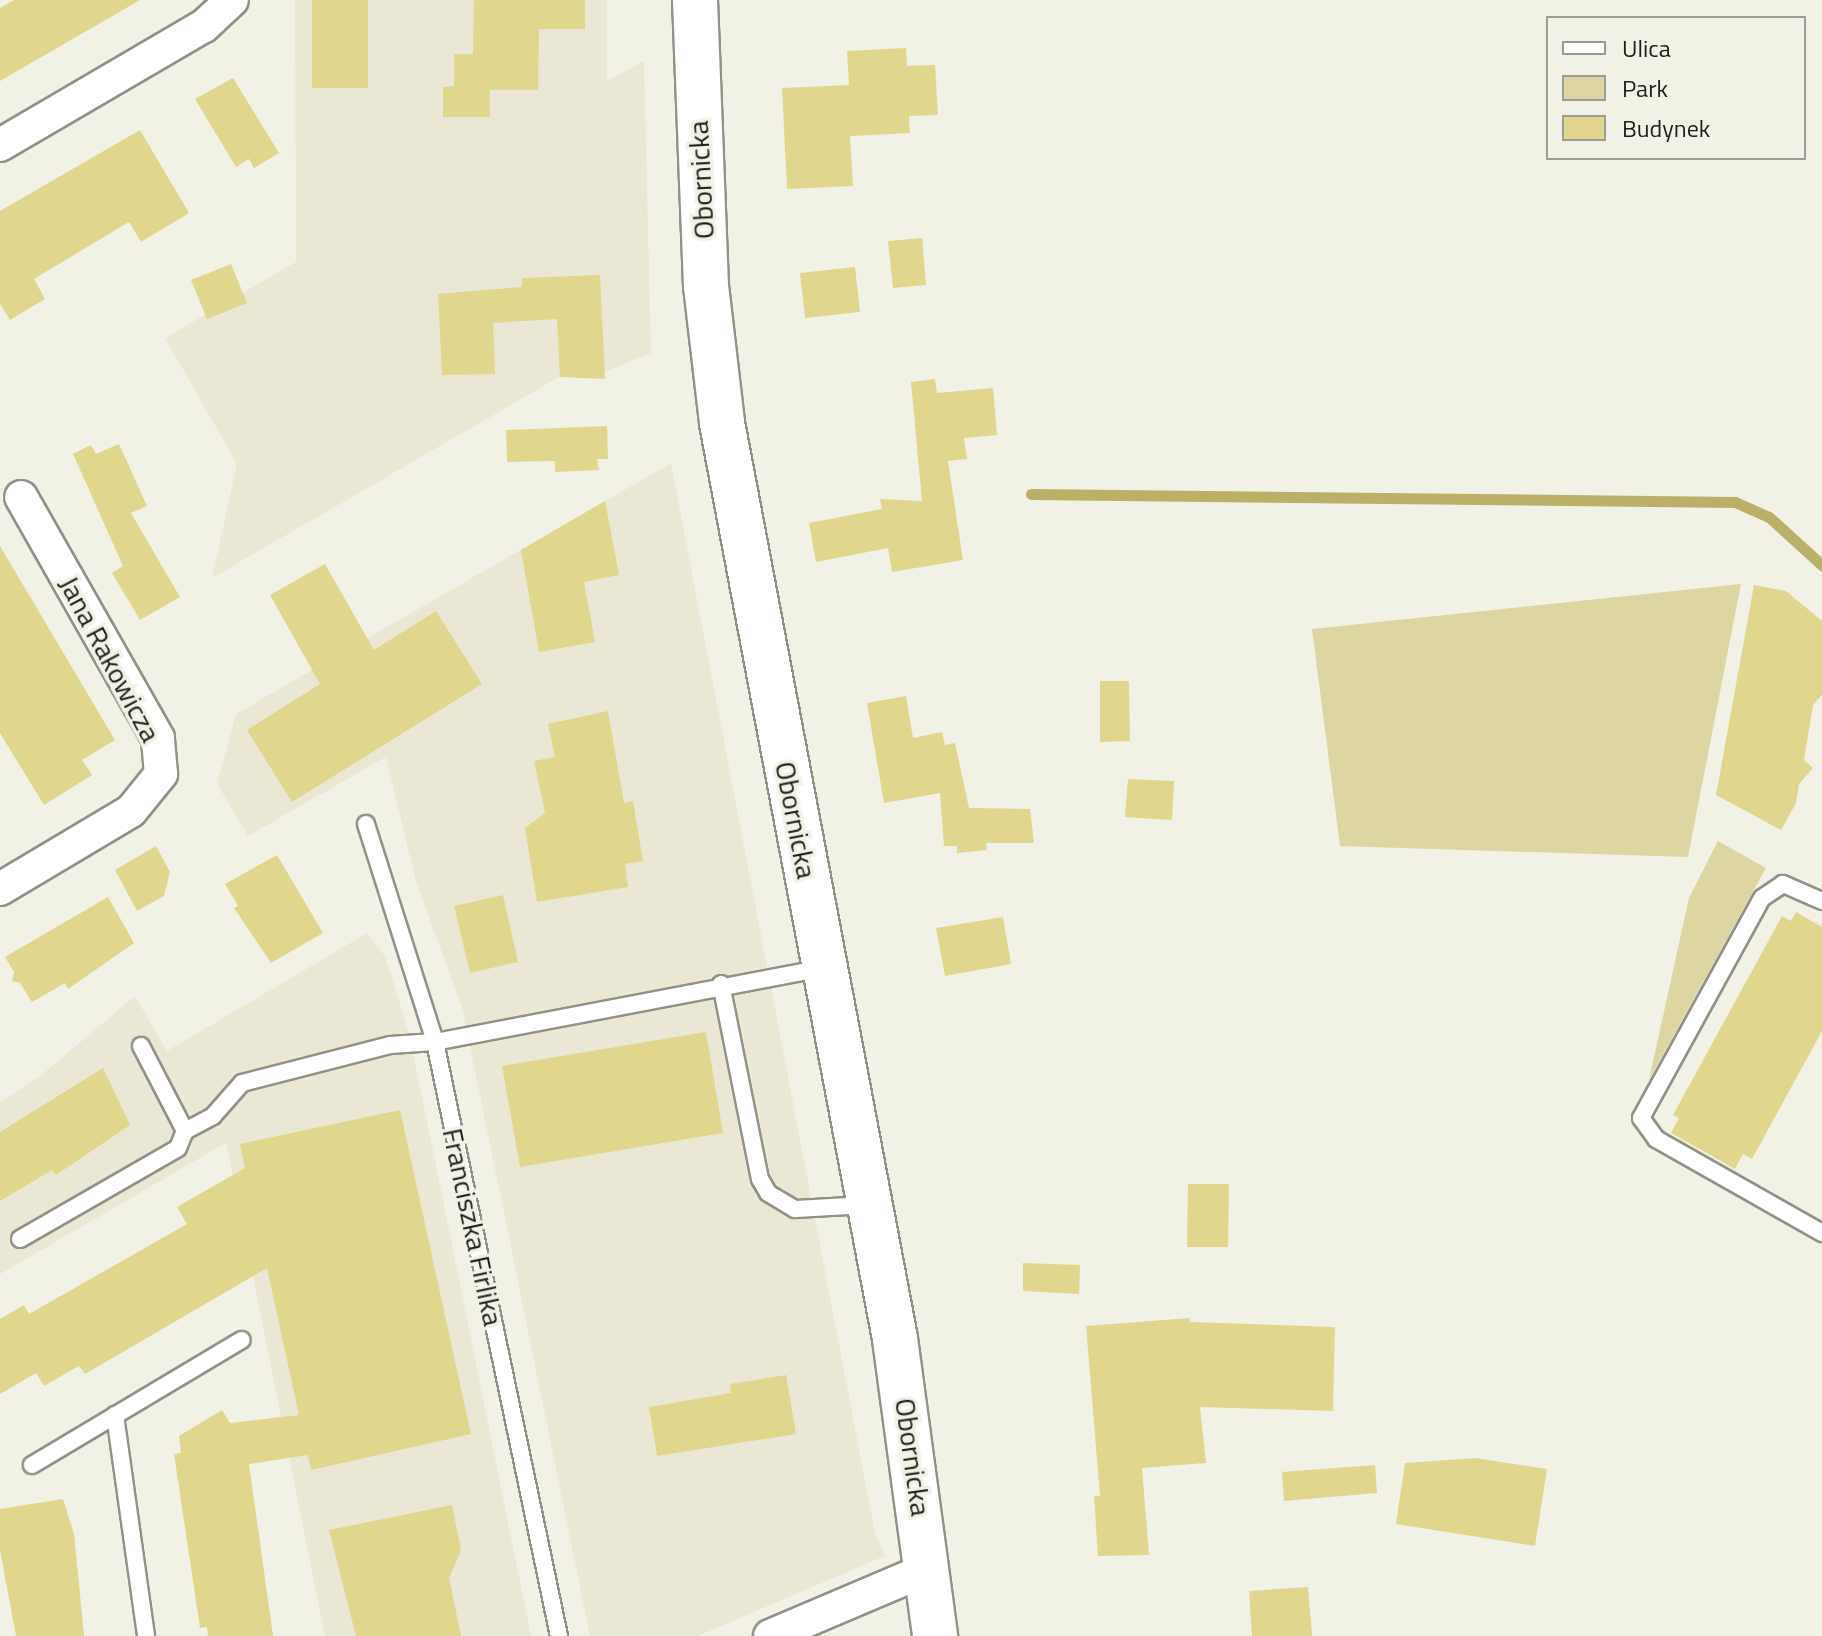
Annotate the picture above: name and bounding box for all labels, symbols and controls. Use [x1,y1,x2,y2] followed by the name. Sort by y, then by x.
[1546,16,1806,160] legend
[1622,30,1671,66] text: Ulica
[1622,70,1668,106] text: Park
[1622,110,1710,146] text: Budynek
[681,120,721,240] street label: Obornicka
[52,570,168,748] street label: Jana Rakowicza
[768,759,824,881] street label: Obornicka
[436,1125,510,1329] street label: Franciszka Firlika
[888,1396,938,1518] street label: Obornicka

